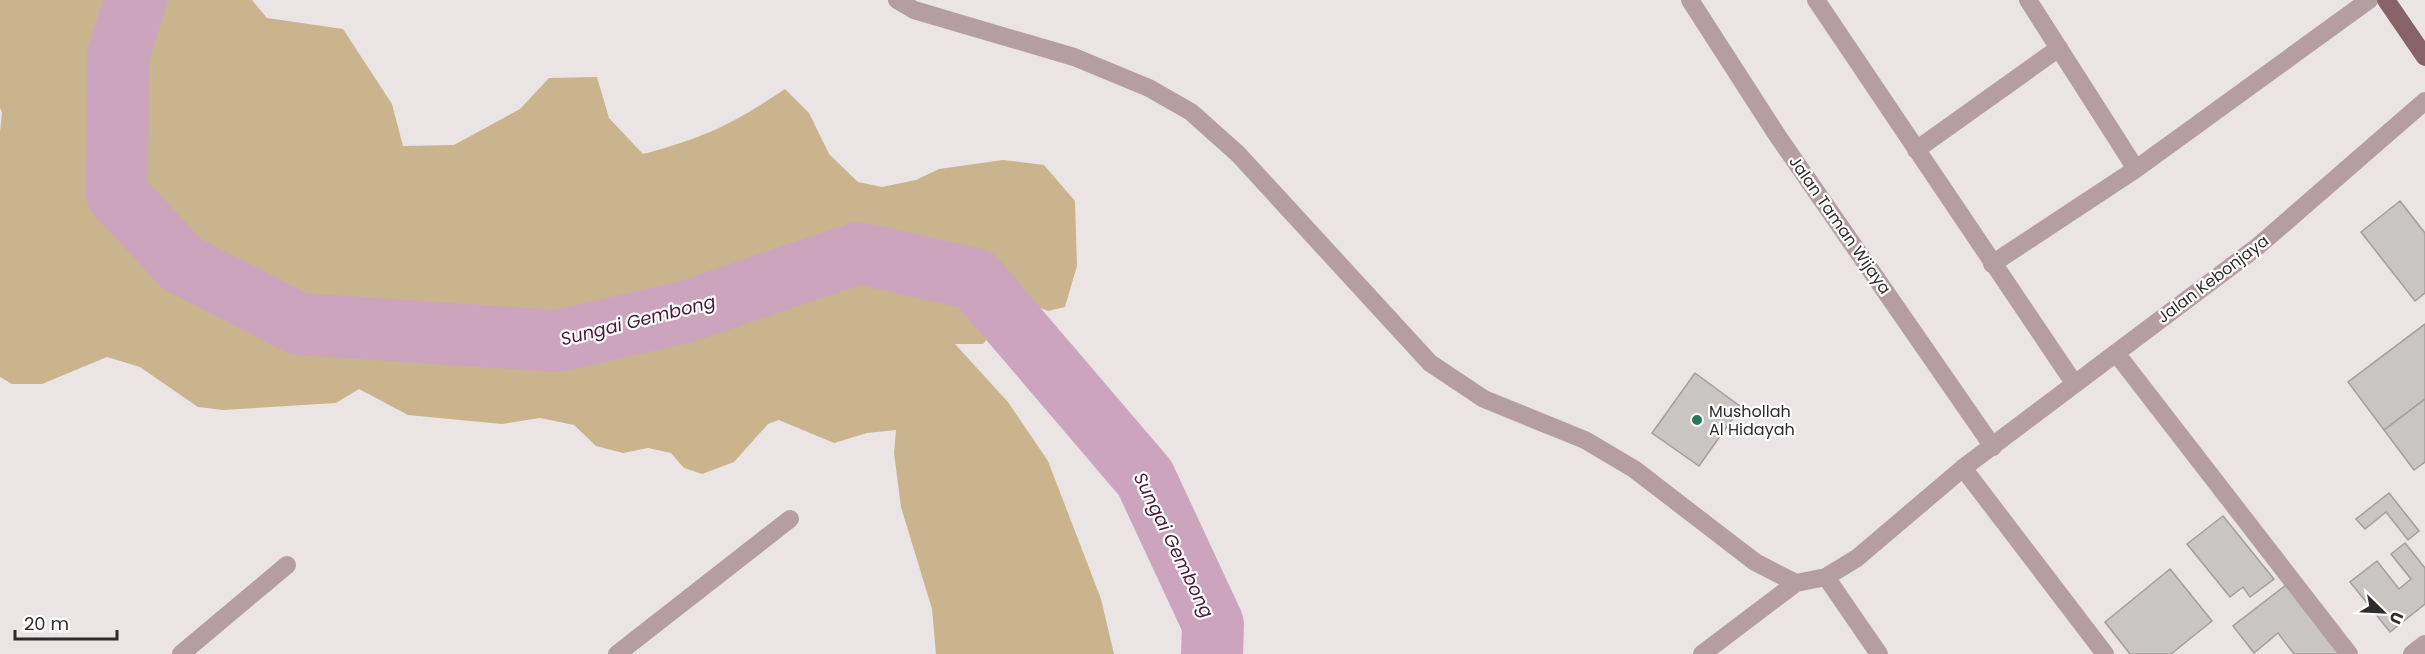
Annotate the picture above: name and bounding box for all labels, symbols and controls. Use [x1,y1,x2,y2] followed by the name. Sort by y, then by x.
[1784,151,1896,299] street label: Jalan Taman Wijaya
[2153,230,2273,328] street label: Jalan Kebonjaya
[558,289,718,351] water label: Sungai Gembong
[1709,400,1795,441] place label: Mushollah Al Hidayah
[1690,413,1704,427] marker: Mushollah Al Hidayah
[1128,468,1220,622] water label: Sungai Gembong
[2353,582,2413,642] north arrow
[15,603,117,641] scale bar
[2383,608,2409,628] text: U
[24,611,69,636] text: 20 m

